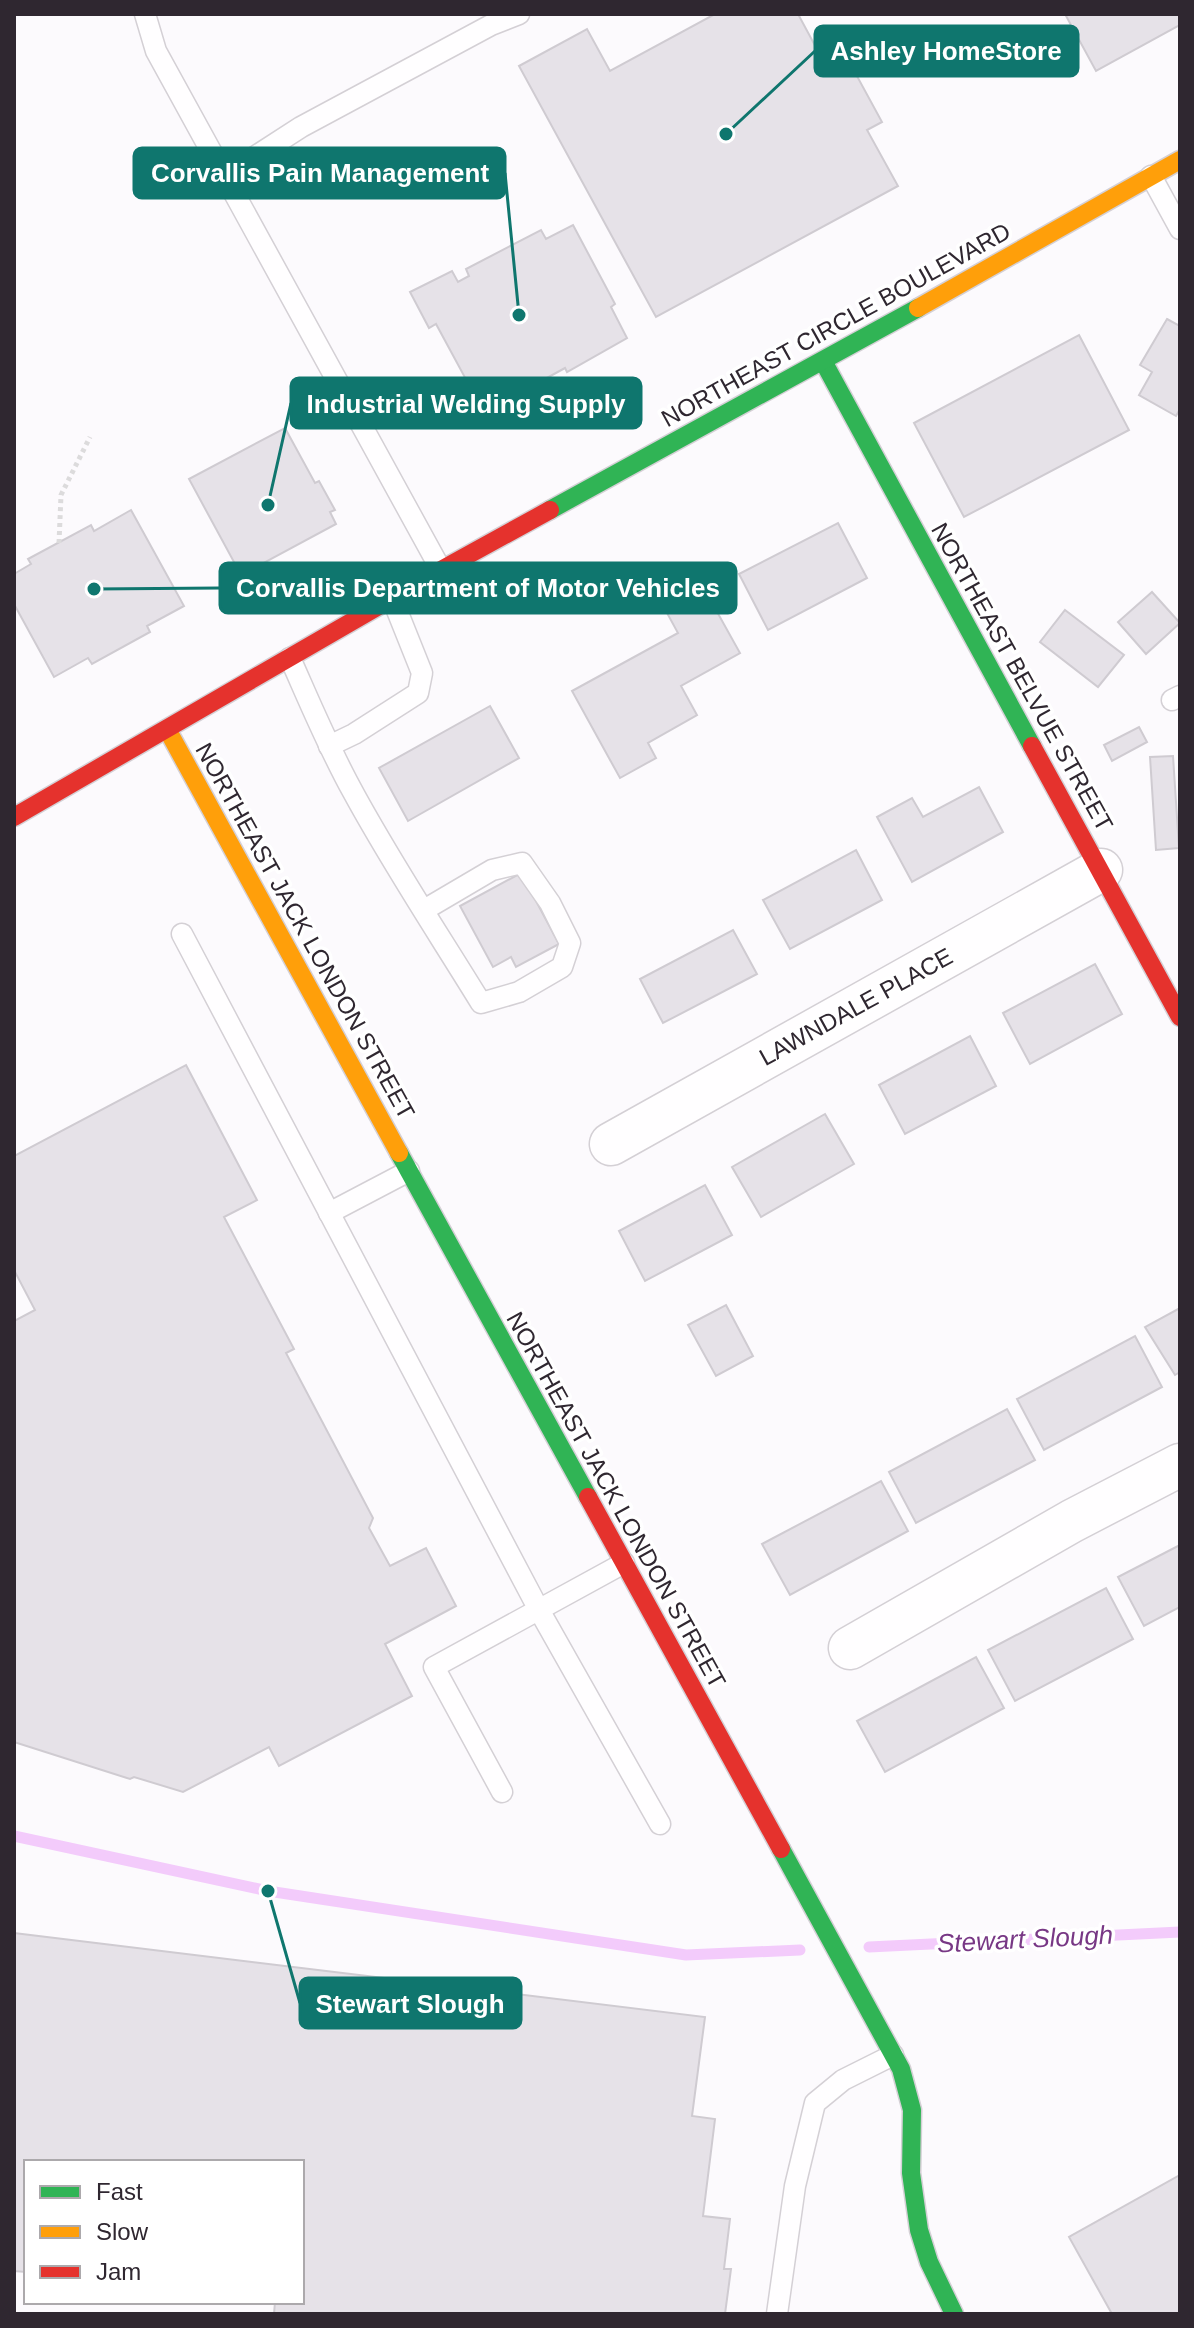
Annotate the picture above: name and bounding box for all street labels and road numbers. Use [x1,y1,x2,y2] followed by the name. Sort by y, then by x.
[657,217,1015,432] street label: NORTHEAST CIRCLE BOULEVARD
[926,518,1119,836] street label: NORTHEAST BELVUE STREET
[190,738,421,1124] street label: NORTHEAST JACK LONDON STREET
[755,942,957,1071] street label: LAWNDALE PLACE
[501,1307,732,1693] street label: NORTHEAST JACK LONDON STREET

